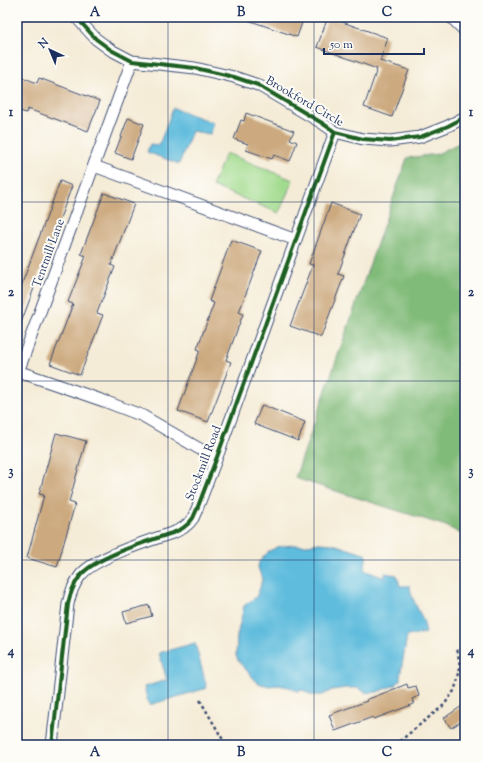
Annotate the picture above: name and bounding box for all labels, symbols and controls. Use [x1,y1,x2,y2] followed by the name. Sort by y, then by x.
[90,4,101,22] text: A
[237,4,246,22] text: B
[382,4,392,22] text: C
[30,30,70,70] north arrow
[324,30,424,56] scale bar
[34,35,53,53] text: N
[329,36,353,54] text: 50 m
[262,72,347,132] street label: Brookford Circle
[9,104,14,122] text: 1
[469,104,474,122] text: 1
[28,216,70,290] street label: Tentmill Lane
[8,284,15,302] text: 2
[468,284,475,302] text: 2
[181,423,227,504] street label: Stockmill Road
[8,463,14,481] text: 3
[468,463,474,481] text: 3
[7,643,15,661] text: 4
[467,643,475,661] text: 4
[90,744,101,762] text: A
[237,744,246,762] text: B
[382,744,392,762] text: C

